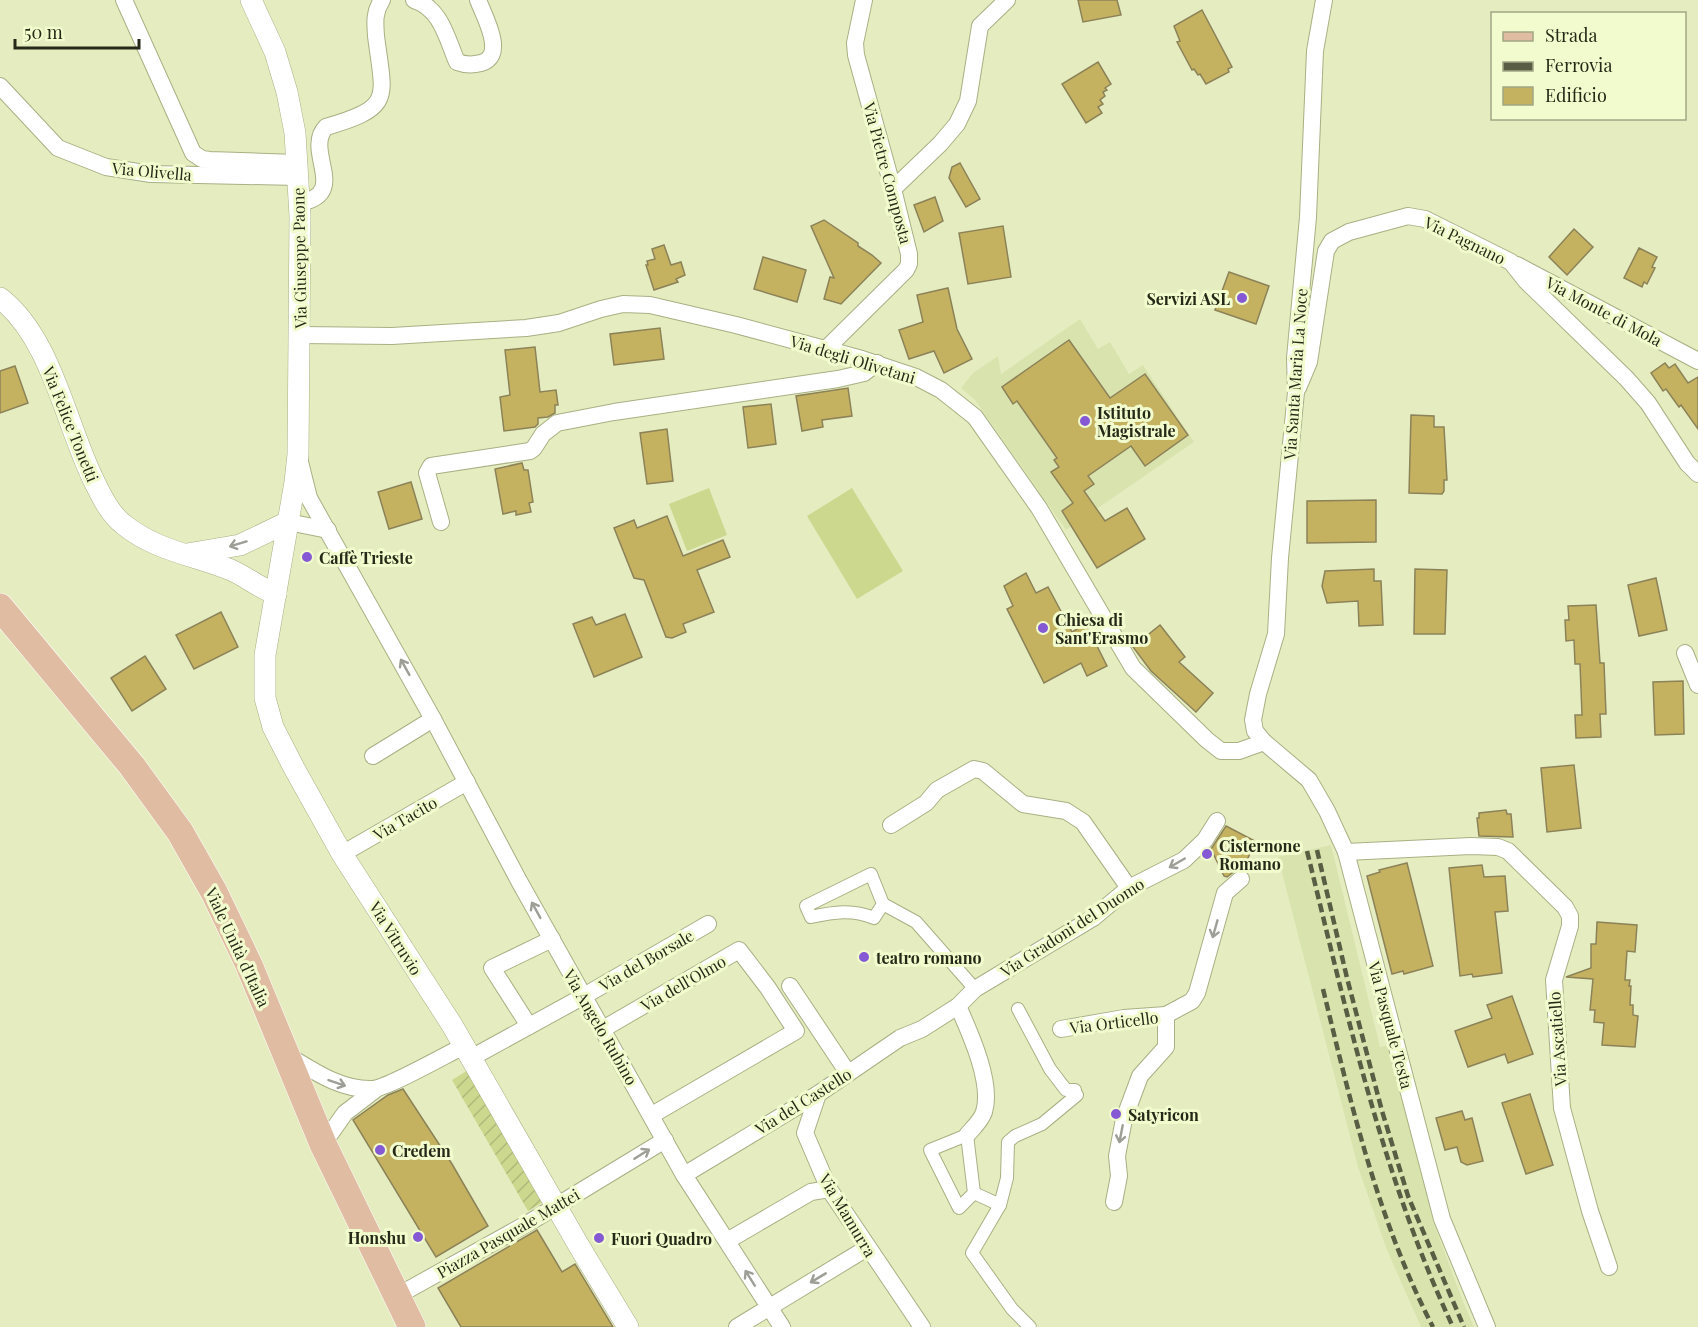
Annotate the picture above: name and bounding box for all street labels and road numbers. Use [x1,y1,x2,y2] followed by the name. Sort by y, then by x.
[859,99,917,246] street label: Via Pietre Composta
[110,157,193,185] street label: Via Olivella
[287,187,311,330] street label: Via Giuseppe Paone
[1420,211,1509,269] street label: Via Pagnano
[1541,271,1666,350] street label: Via Monte di Mola
[1278,288,1311,461] street label: Via Santa Maria La Noce
[787,330,918,388] street label: Via degli Olivetani
[38,362,104,485] street label: Via Felice Tonetti
[368,791,441,845] street label: Via Tacito
[995,873,1148,982] street label: Via Gradoni del Duomo
[201,883,275,1010] street label: Viale Unità d'Italia
[365,896,427,979] street label: Via Vitruvio
[594,925,697,996] street label: Via del Borsale
[636,950,730,1016] street label: Via dell'Olmo
[1364,958,1418,1091] street label: Via Pasquale Testa
[559,964,643,1089] street label: Via Angelo Rubino
[1543,991,1571,1088] street label: Via Ascatiello
[1068,1006,1160,1038] street label: Via Orticello
[750,1063,855,1139] street label: Via del Castello
[814,1169,881,1261] street label: Via Mamurra
[433,1183,583,1282] street label: Piazza Pasquale Mattei

